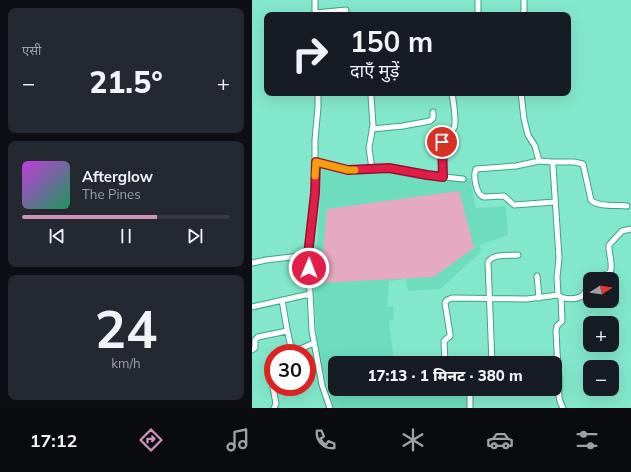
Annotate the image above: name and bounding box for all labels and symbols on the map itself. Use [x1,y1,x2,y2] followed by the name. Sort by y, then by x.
[425,125,459,159] pin
[288,247,330,289] position arrow
[583,272,619,308] north arrow
[264,344,316,396] speed limit sign: 30

